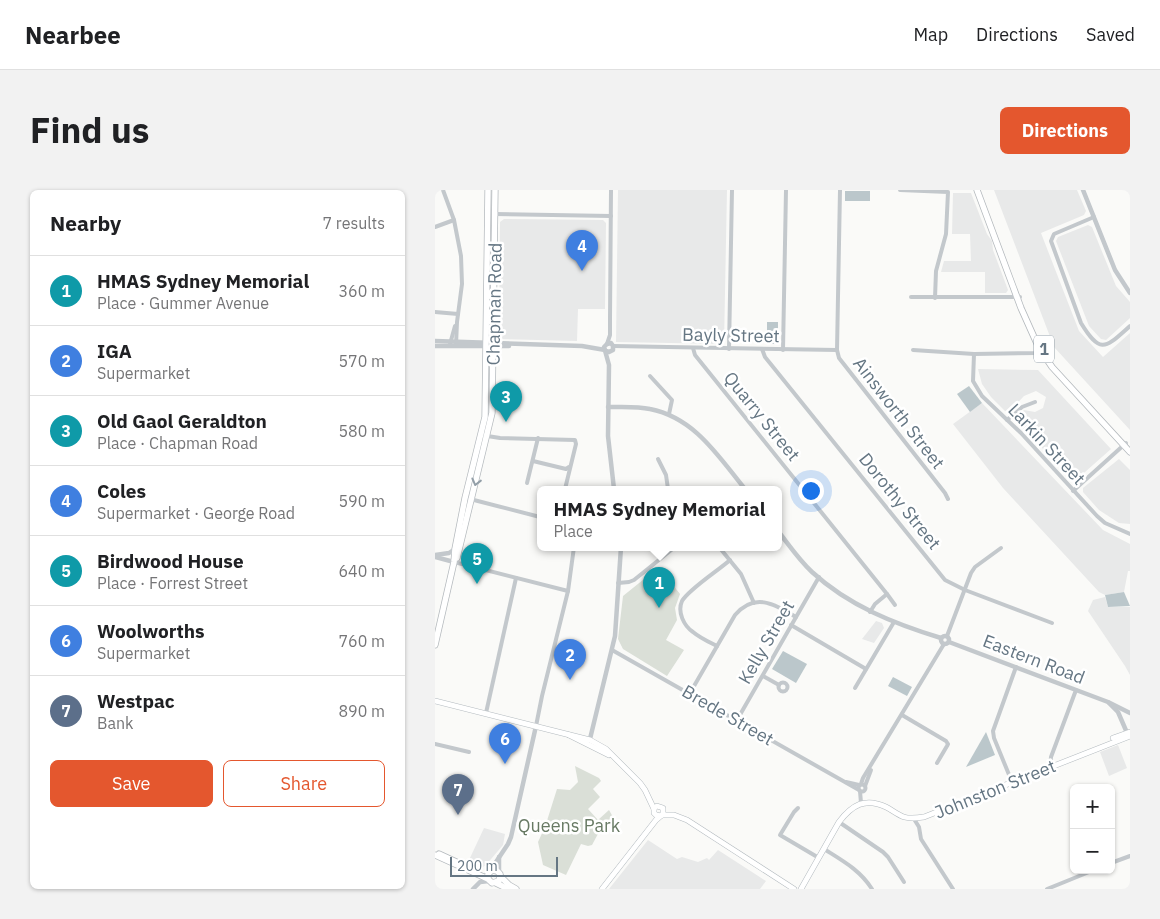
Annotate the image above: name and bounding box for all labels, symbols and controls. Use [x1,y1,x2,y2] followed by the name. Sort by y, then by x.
[25,19,121,51] text: Nearbee
[913,23,948,46] text: Map
[976,23,1058,46] text: Directions
[1086,23,1135,46] text: Saved
[30,107,149,153] text: Find us
[1000,107,1130,154] button: Directions
[50,209,121,237] text: Nearby
[322,213,385,233] text: 7 results
[566,230,598,271] pin: 4
[481,242,507,366] street label: Chapman Road
[97,269,309,293] text: HMAS Sydney Memorial
[61,281,71,301] text: 1
[338,281,385,301] text: 360 m
[97,293,269,313] text: Place · Gummer Avenue
[682,323,780,347] street label: Bayly Street
[1034,336,1054,362] road number: 1
[97,339,132,363] text: IGA
[61,351,71,371] text: 2
[338,351,385,371] text: 570 m
[848,353,950,473] street label: Ainsworth Street
[97,363,190,383] text: Supermarket
[719,367,805,465] street label: Quarry Street
[490,381,522,422] pin: 3
[1003,398,1091,490] street label: Larkin Street
[97,409,267,433] text: Old Gaol Geraldton
[61,421,71,441] text: 3
[338,421,385,441] text: 580 m
[97,433,258,453] text: Place · Chapman Road
[854,448,946,554] street label: Dorothy Street
[471,477,482,486] one-way arrow
[798,478,824,504] your location
[97,479,146,503] text: Coles
[537,486,782,551] popup
[61,491,71,511] text: 4
[338,491,385,511] text: 590 m
[553,497,766,521] text: HMAS Sydney Memorial
[97,503,295,523] text: Supermarket · George Road
[553,521,593,541] text: Place
[461,543,493,584] pin: 5
[97,549,244,573] text: Birdwood House
[61,561,71,581] text: 5
[338,561,385,581] text: 640 m
[643,567,675,608] pin: 1
[97,573,248,593] text: Place · Forrest Street
[733,596,799,688] street label: Kelly Street
[97,619,205,643] text: Woolworths
[980,629,1088,689] street label: Eastern Road
[61,631,71,651] text: 6
[338,631,385,651] text: 760 m
[554,639,586,680] pin: 2
[97,643,190,663] text: Supermarket
[678,680,778,750] street label: Brede Street
[97,689,175,713] text: Westpac
[61,701,71,721] text: 7
[338,701,385,721] text: 890 m
[97,713,134,733] text: Bank
[489,723,521,764] pin: 6
[931,754,1059,824] street label: Johnston Street
[50,760,213,807] button: Save
[223,760,385,807] button: Share
[442,774,474,815] pin: 7
[1070,784,1115,874] map controls
[1070,784,1115,829] button: +
[518,814,621,837] park label: Queens Park
[1070,829,1115,874] button: −
[450,854,557,877] scale bar
[457,857,498,875] text: 200 m

